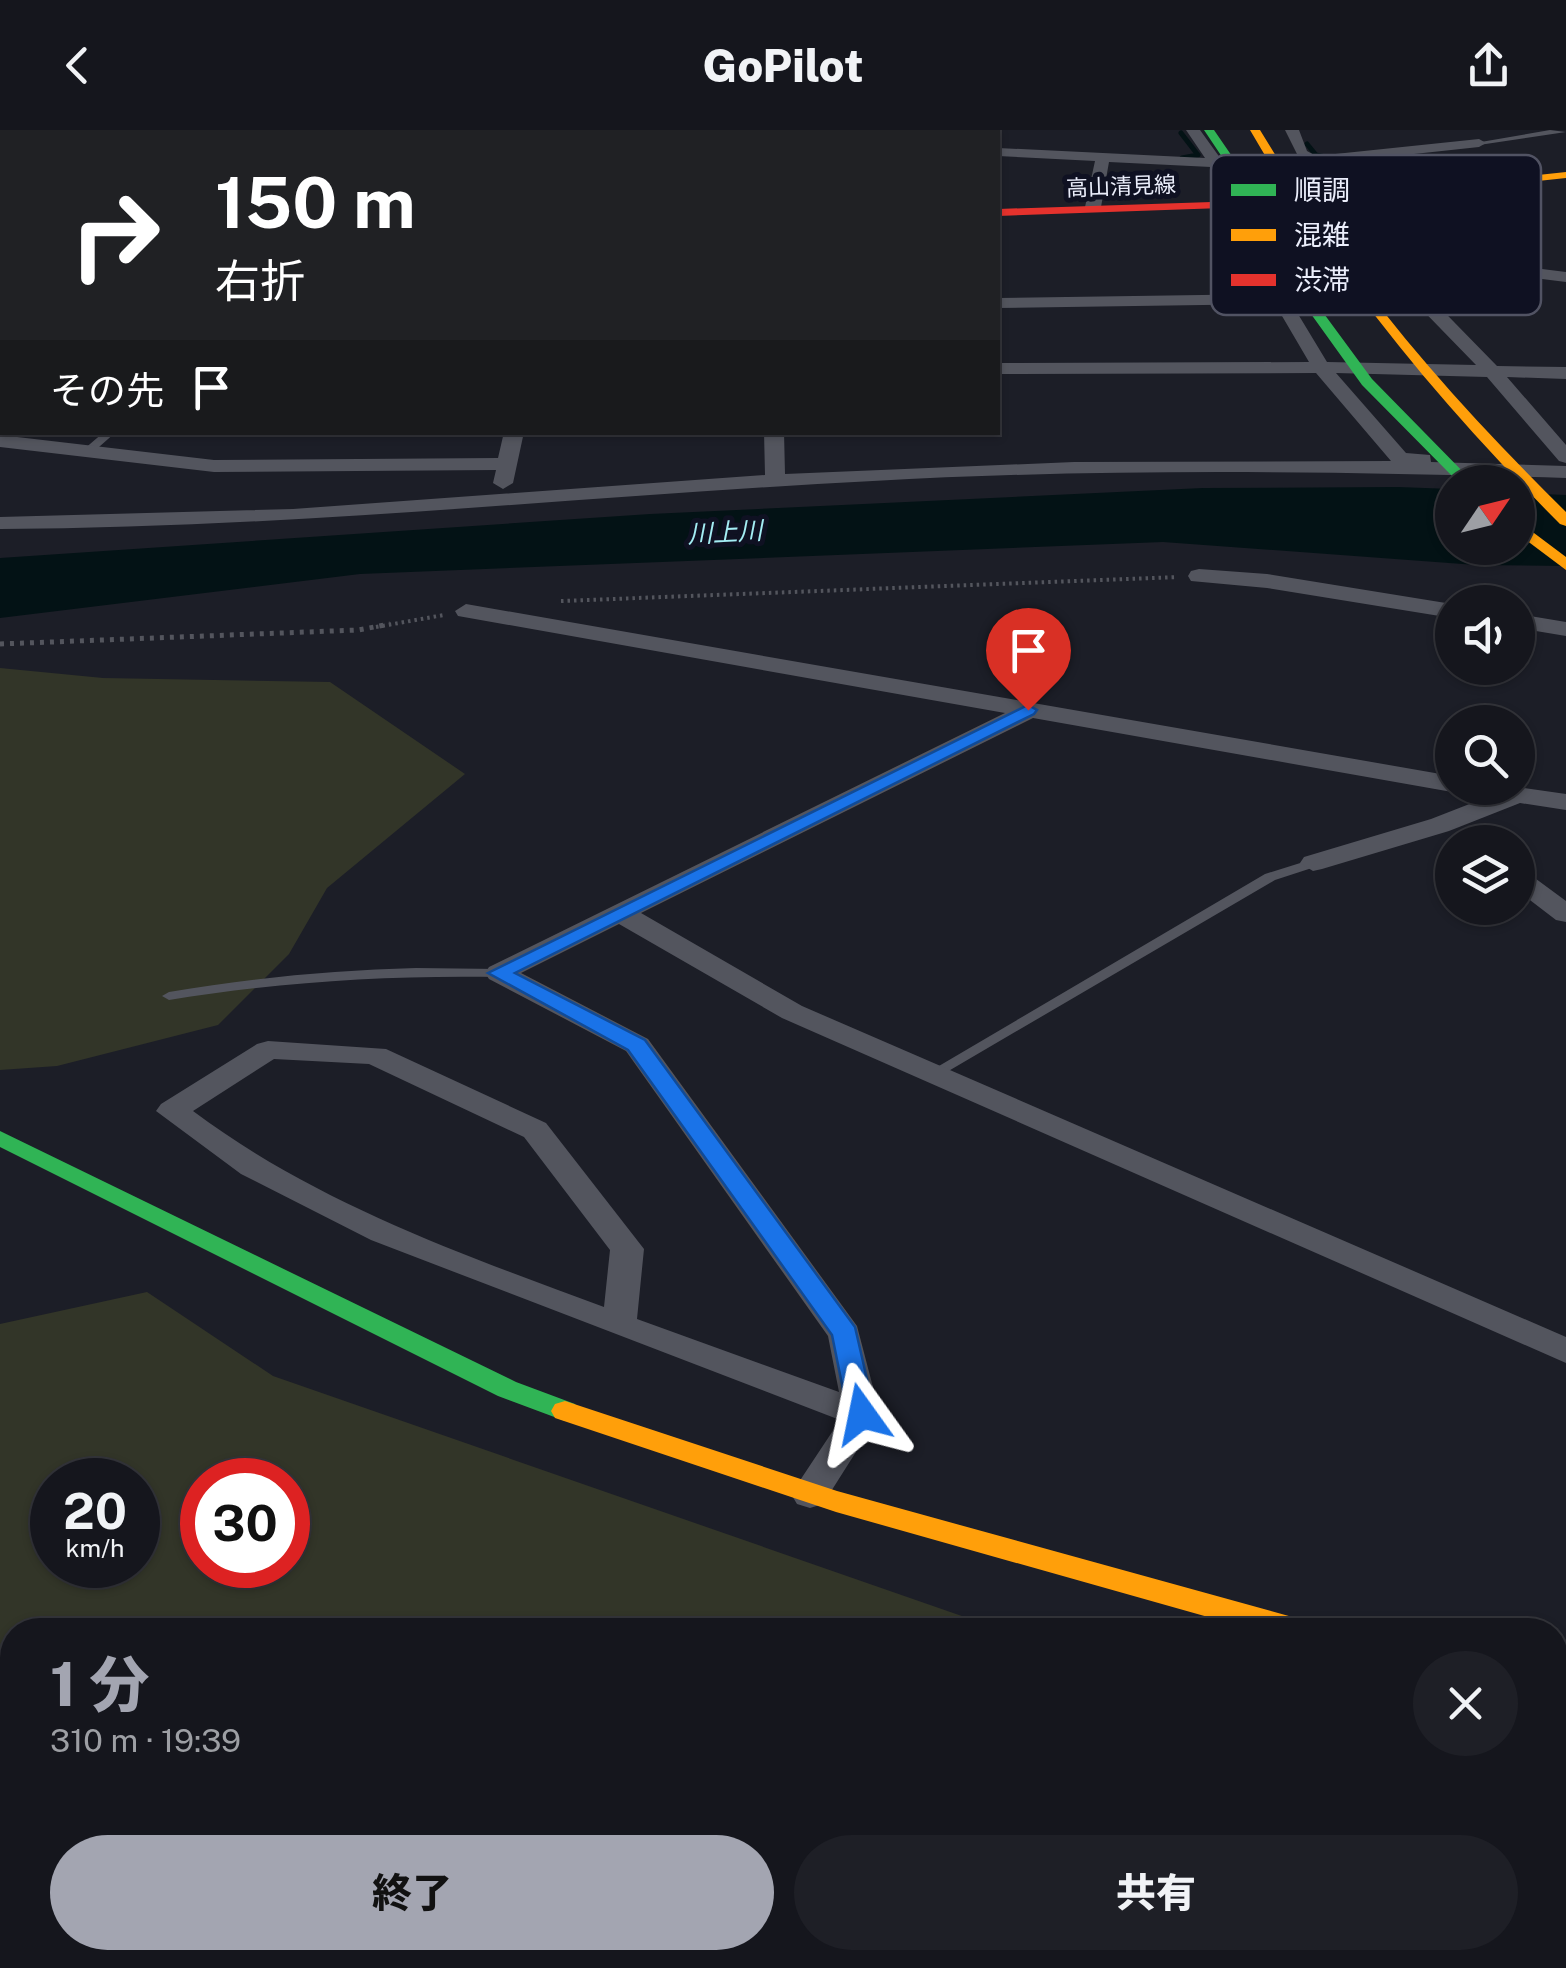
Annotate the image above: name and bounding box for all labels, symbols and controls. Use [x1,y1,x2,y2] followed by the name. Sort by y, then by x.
[50,38,105,93] icon: back
[1461,38,1516,93] icon: share
[703,39,863,92] text: GoPilot
[1211,155,1541,315] legend
[215,161,416,244] text: 150 m
[50,170,180,300] icon: right
[1066,171,1176,201] street label: 高山清見線
[1294,173,1350,206] text: 順調
[1294,218,1350,251] text: 混雑
[215,254,305,307] text: 右折
[1294,263,1350,296] text: 渋滞
[184,360,239,415] icon: arrive
[50,368,164,413] text: その先
[1435,465,1535,565] north arrow
[1435,465,1535,925] map controls
[687,515,766,549] water label: 川上川
[1435,585,1535,685] button: sound
[986,608,1071,711] pin
[1001,623,1056,678] icon: arrive
[1435,705,1535,805] button: search
[1435,825,1535,925] button: layers
[810,1362,914,1466] position arrow
[180,1458,310,1588] speed limit sign: 30
[63,1481,127,1540] text: 20
[66,1533,124,1563] text: km/h
[50,1649,149,1720] text: 1 分
[1413,1651,1518,1756] button: close
[50,1722,241,1759] text: 310 m · 19:39
[50,1835,774,1950] button: 終了
[794,1835,1518,1950] button: 共有

